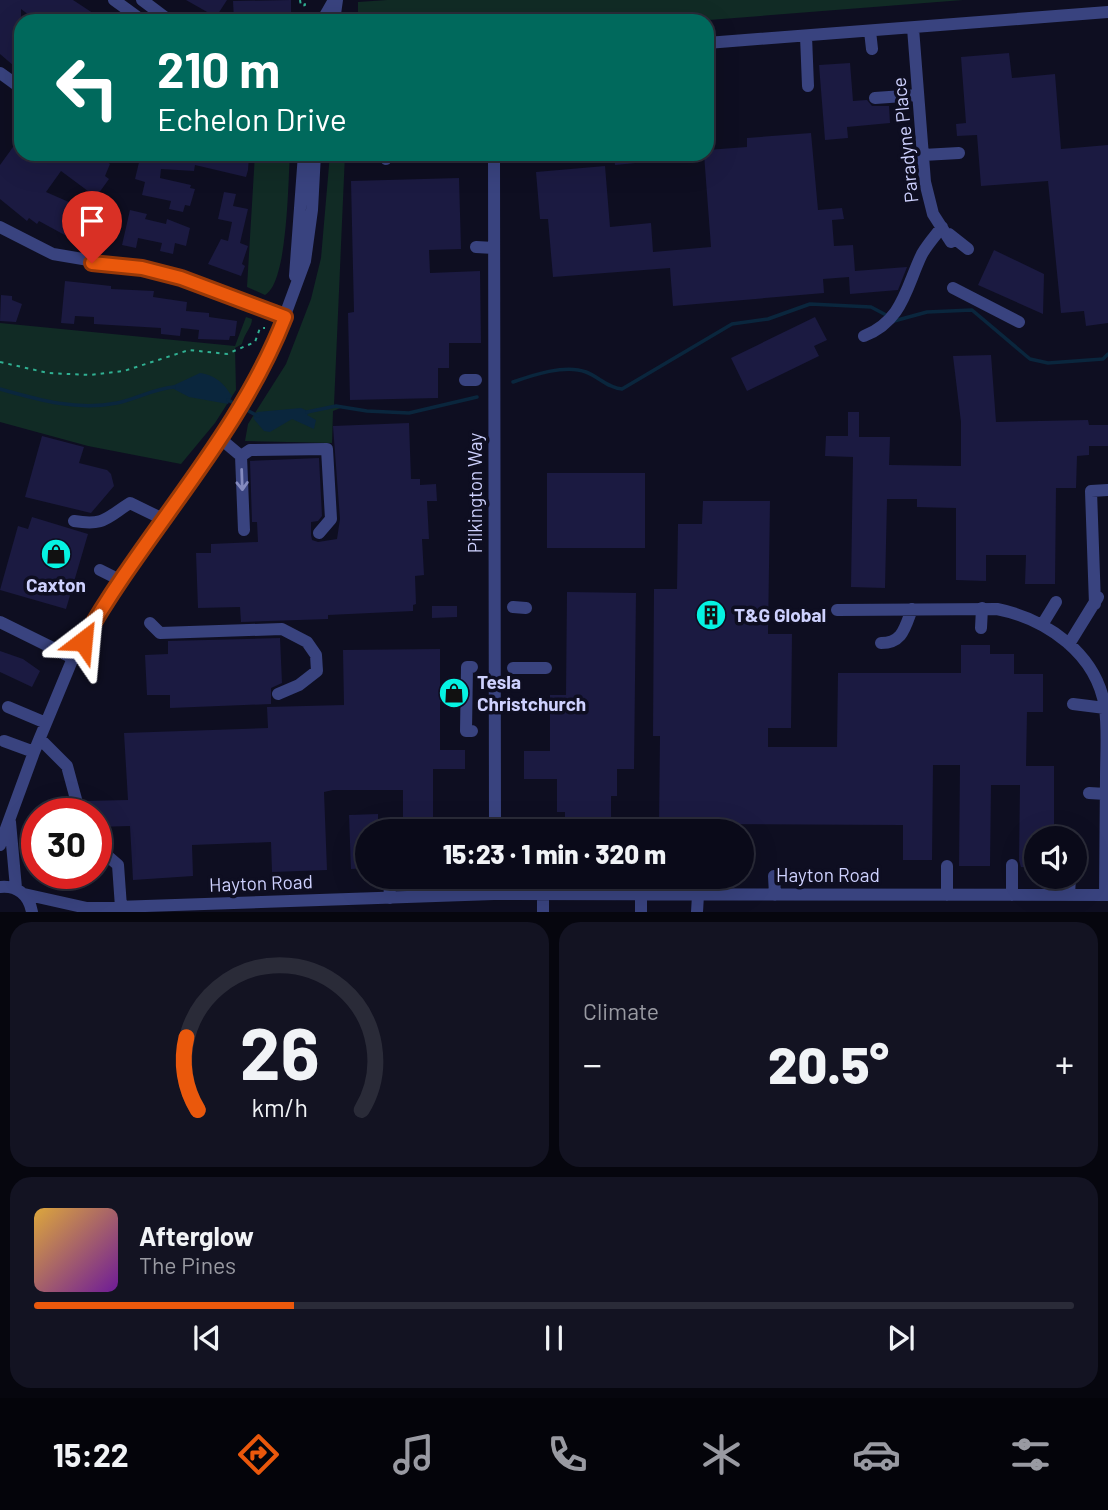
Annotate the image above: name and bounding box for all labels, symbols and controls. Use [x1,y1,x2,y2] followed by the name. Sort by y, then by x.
[157,39,280,98] text: 210 m
[42,42,133,133] icon: left
[886,76,923,204] street label: Paradyne Place
[157,99,347,137] text: Echelon Drive
[62,191,122,263] pin
[73,202,111,240] icon: arrive
[463,433,486,553] street label: Pilkington Way
[236,469,249,492] one-way arrow
[39,537,73,571] shop icon: Caxton
[26,573,86,596] place label: Caxton
[694,598,728,632] building icon: T&G Global
[734,603,826,626] place label: T&G Global
[46,604,120,678] position arrow
[477,670,586,715] place label: Tesla Christchurch
[437,676,471,710] shop icon: Tesla Christchurch
[21,798,112,889] speed limit sign: 30
[1024,826,1087,889] map controls
[1024,826,1087,889] button: sound
[443,838,666,869] text: 15:23 · 1 min · 320 m
[776,863,880,886] street label: Hayton Road
[209,869,313,896] street label: Hayton Road
[583,997,659,1025] text: Climate
[240,1008,319,1096] text: 26
[768,1032,889,1094] text: 20.5°
[583,1040,602,1086] text: −
[1055,1040,1074,1086] text: +
[251,1092,308,1122] text: km/h
[139,1220,254,1251] text: Afterglow
[139,1251,236,1279] text: The Pines
[188,1319,226,1357] icon: previous
[535,1319,573,1357] icon: pause
[882,1319,920,1357] icon: next
[234,1430,283,1479] icon: directions
[389,1430,438,1479] icon: music
[543,1430,592,1479] icon: phone
[697,1430,746,1479] icon: climate
[852,1430,901,1479] icon: car
[1006,1430,1055,1479] icon: filters
[53,1435,129,1473] text: 15:22

